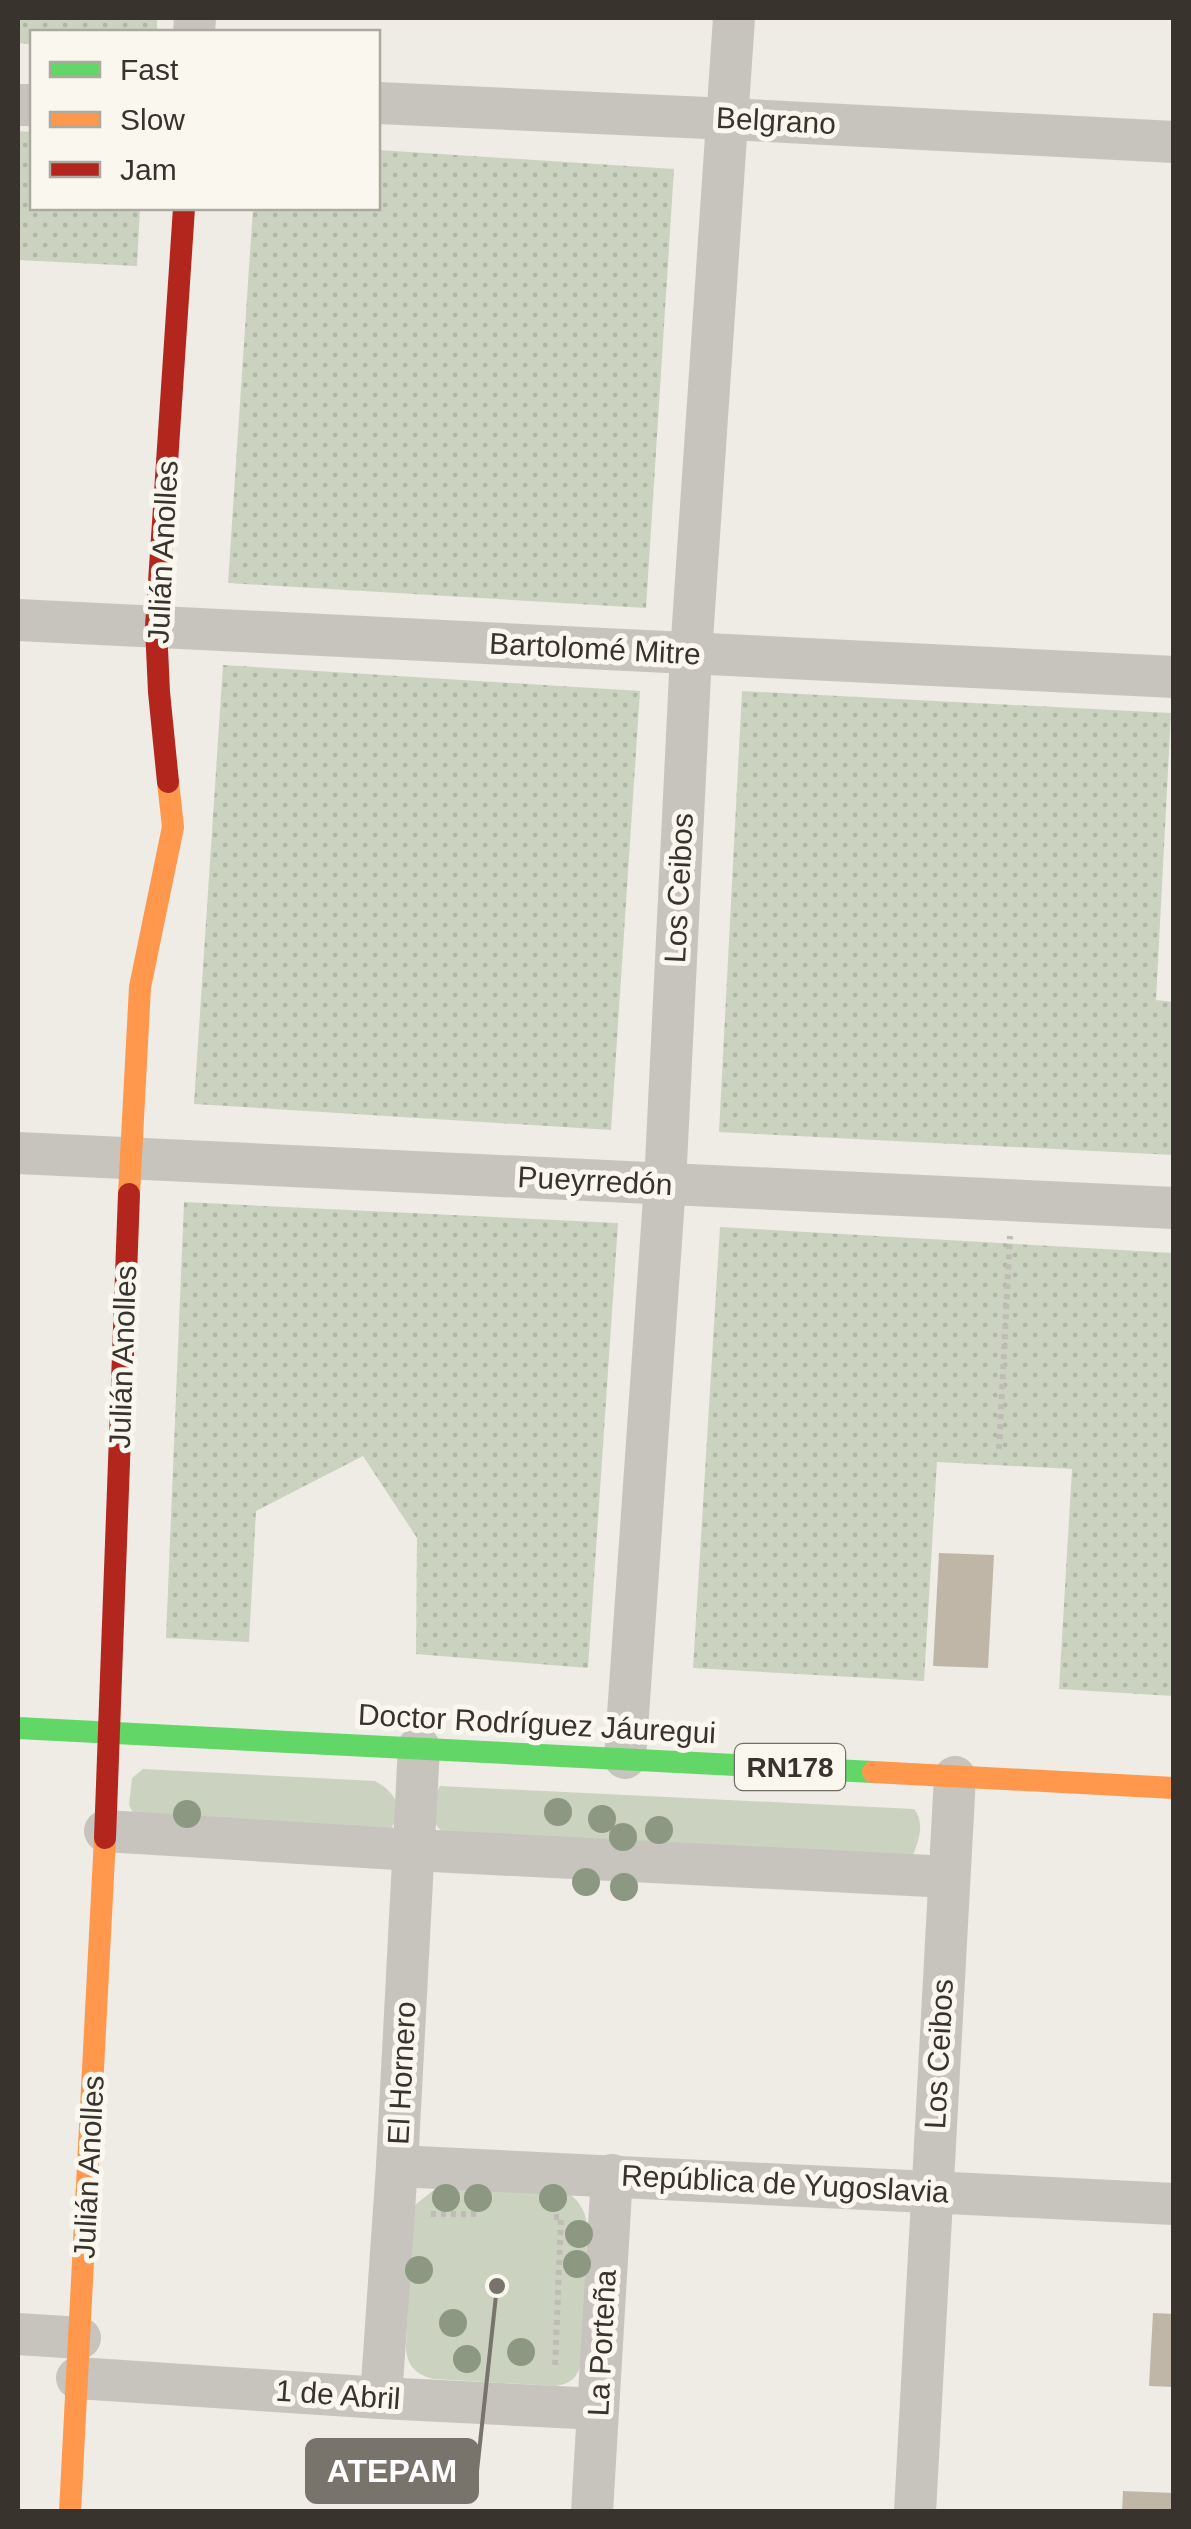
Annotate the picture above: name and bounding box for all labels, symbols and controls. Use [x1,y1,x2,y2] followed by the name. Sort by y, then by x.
[30,30,380,210] legend
[120,53,179,86] text: Fast
[715,101,837,140] street label: Belgrano
[120,103,185,136] text: Slow
[120,153,177,186] text: Jam
[141,460,184,644] street label: Julián Anolles
[488,626,702,671] street label: Bartolomé Mitre
[658,812,699,964] street label: Los Ceibos
[517,1160,673,1201] street label: Pueyrredón
[103,1265,142,1449] street label: Julián Anolles
[357,1698,717,1749] street label: Doctor Rodríguez Jáuregui
[735,1744,845,1790] road number: RN178
[918,1978,959,2130] street label: Los Ceibos
[381,2001,422,2145] street label: El Hornero
[67,2075,110,2259] street label: Julián Anolles
[620,2158,950,2209] street label: República de Yugoslavia
[581,2269,622,2417] street label: La Porteña
[274,2374,402,2415] street label: 1 de Abril
[307,2440,477,2502] callout: ATEPAM
[327,2453,457,2489] text: ATEPAM

